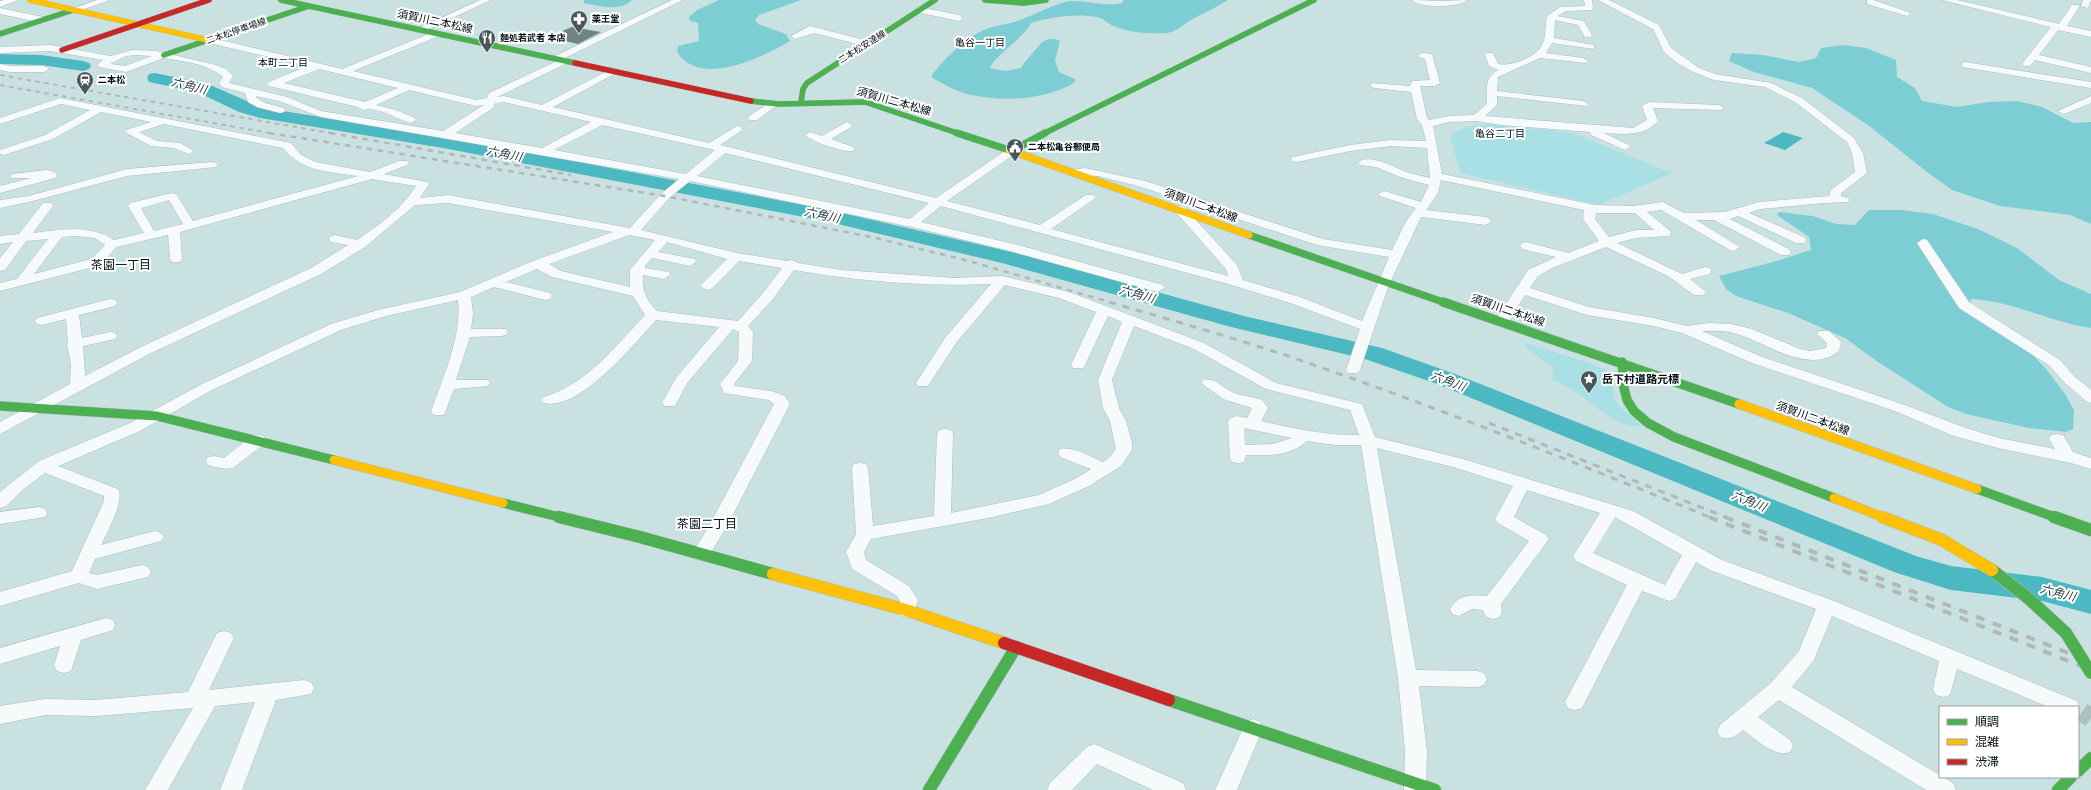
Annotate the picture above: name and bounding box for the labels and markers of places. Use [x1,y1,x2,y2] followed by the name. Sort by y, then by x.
[569,9,589,34] pharmacy icon: 薬王堂
[592,13,619,24] place label: 薬王堂
[477,28,497,53] restaurant icon: 麺処若武者 本店
[500,32,565,43] place label: 麺処若武者 本店
[75,70,95,95] station icon: 二本松
[98,74,126,85] place label: 二本松
[1005,137,1025,162] public building icon: 二本松亀谷郵便局
[1028,141,1100,152] place label: 二本松亀谷郵便局
[1579,369,1599,394] place icon: 岳下村道路元標
[1602,372,1679,386] place label: 岳下村道路元標

